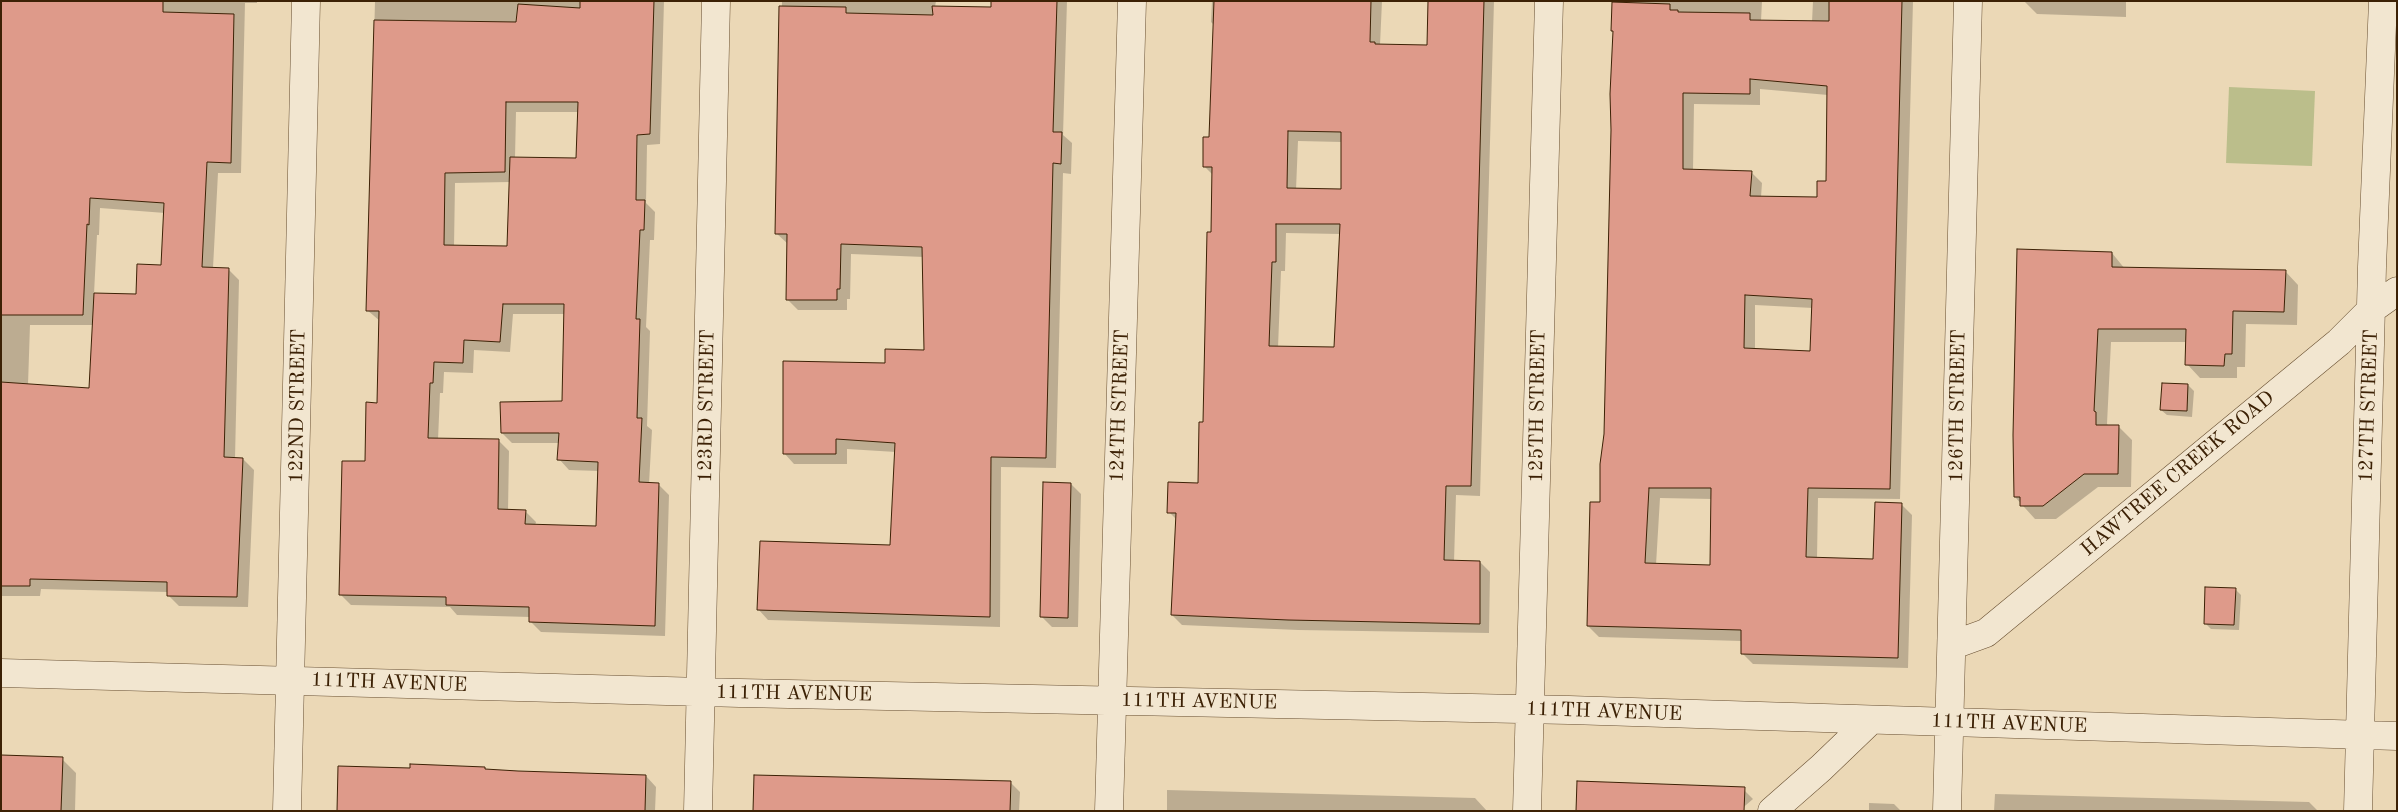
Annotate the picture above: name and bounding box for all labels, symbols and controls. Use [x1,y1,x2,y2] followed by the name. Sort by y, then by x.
[285,329,311,483] street label: 122ND STREET
[694,329,720,483] street label: 123RD STREET
[1105,329,1135,483] street label: 124TH STREET
[1525,329,1551,483] street label: 125TH STREET
[1945,329,1971,483] street label: 126TH STREET
[2354,329,2384,483] street label: 127TH STREET
[2076,386,2280,562] street label: HAWTREE CREEK ROAD
[310,668,468,698] street label: 111TH AVENUE
[716,681,872,707] street label: 111TH AVENUE
[1121,689,1277,715] street label: 111TH AVENUE
[1525,697,1683,727] street label: 111TH AVENUE
[1930,709,2088,739] street label: 111TH AVENUE

